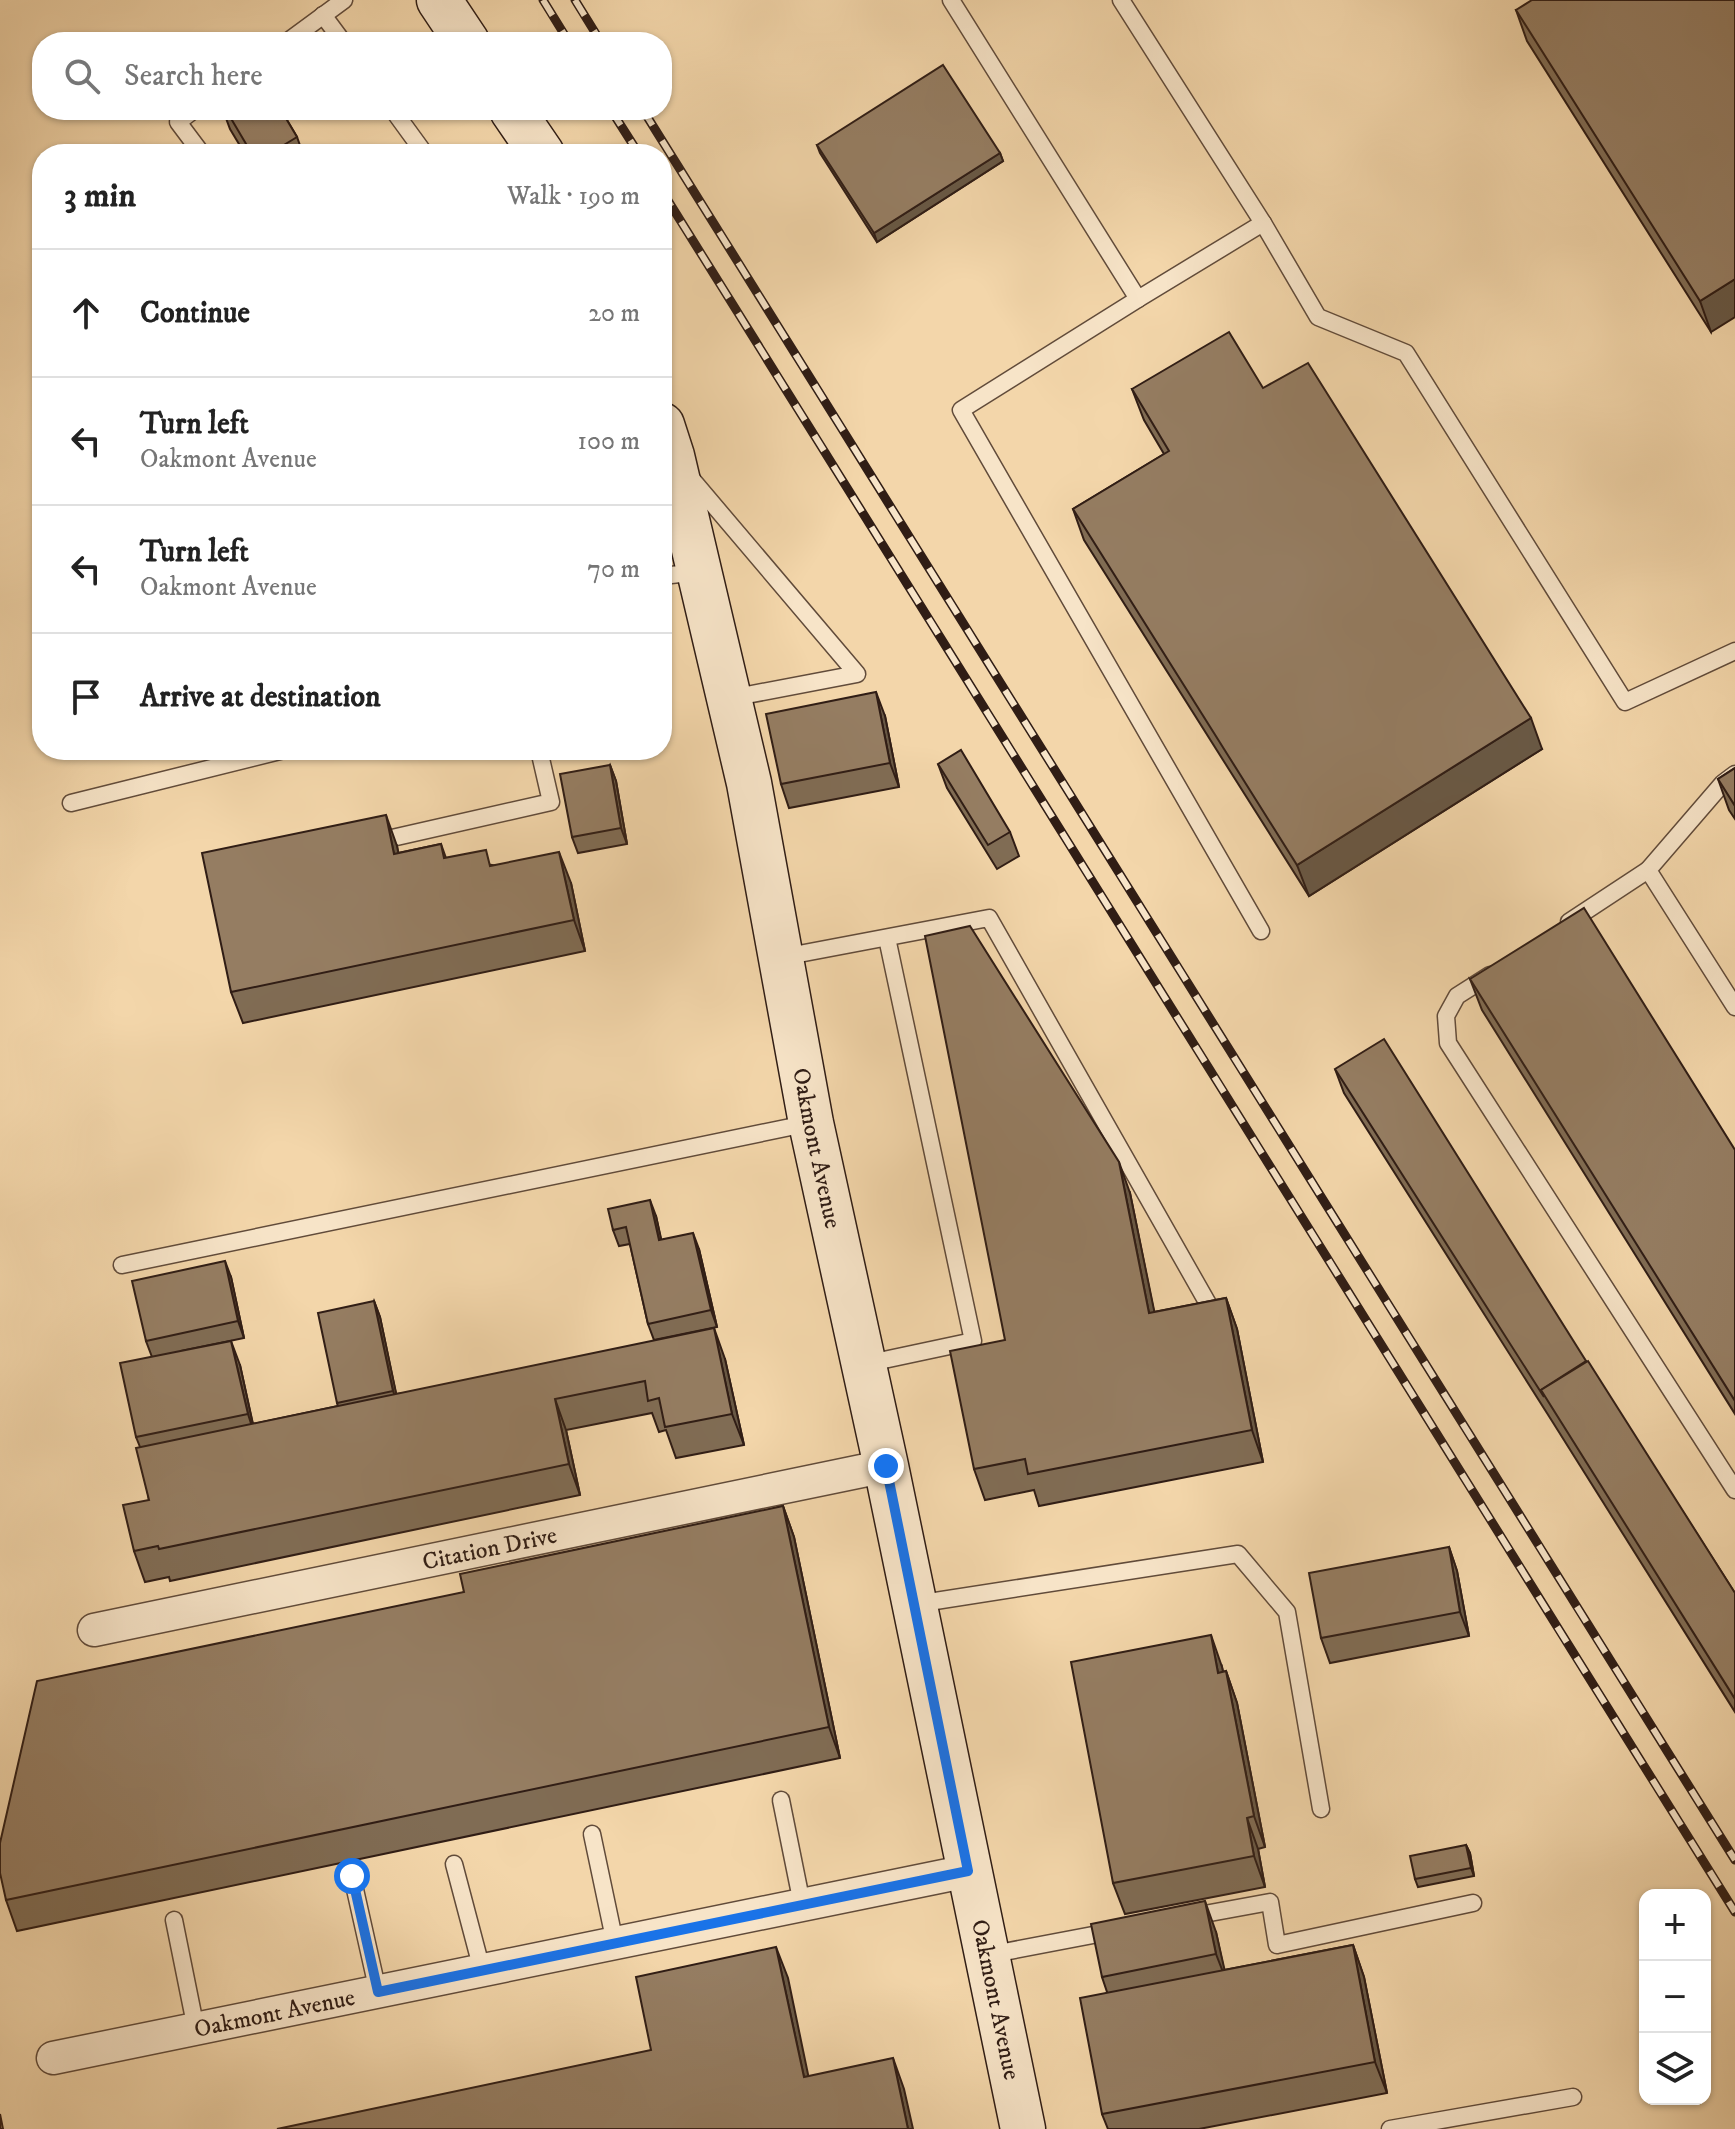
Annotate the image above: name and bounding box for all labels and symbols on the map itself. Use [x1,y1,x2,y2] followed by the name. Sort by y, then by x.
[785,1066,848,1231] street label: Oakmont Avenue
[868,1448,904,1484] route end
[420,1521,560,1578] street label: Citation Drive
[334,1858,370,1894] route start
[964,1917,1026,2083] street label: Oakmont Avenue
[192,1983,358,2045] street label: Oakmont Avenue

